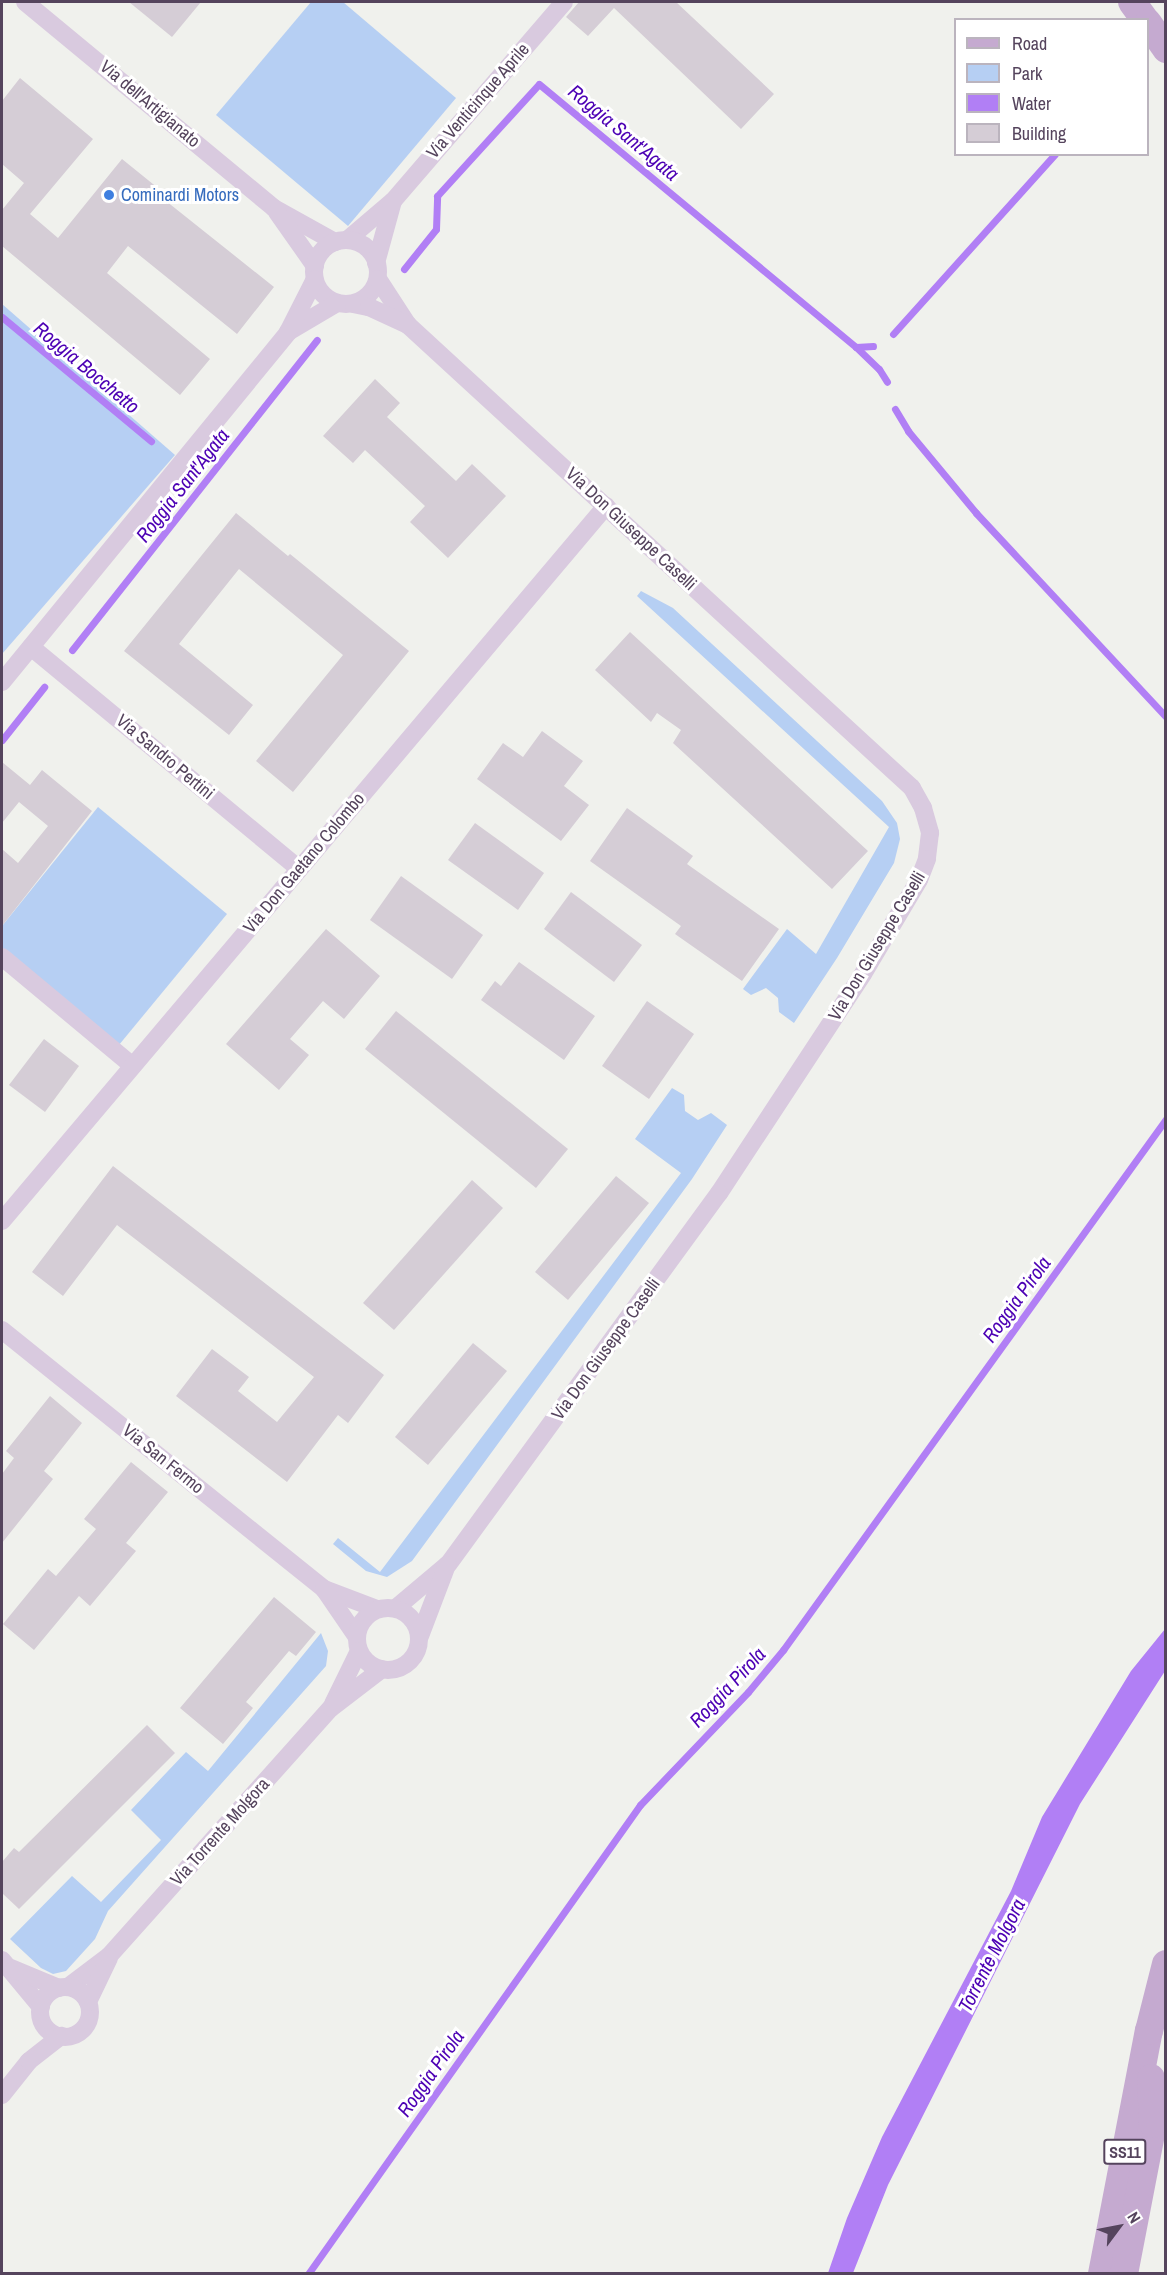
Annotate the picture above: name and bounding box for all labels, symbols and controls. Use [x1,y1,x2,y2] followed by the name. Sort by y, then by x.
[954,18,1149,156] legend
[1012,31,1047,56] text: Road
[422,39,534,163] street label: Via Venticinque Aprile
[96,56,204,152] street label: Via dell'Artigianato
[1012,61,1042,86] text: Park
[564,79,684,185] water label: Roggia Sant'Agata
[1012,91,1051,116] text: Water
[1012,121,1066,146] text: Building
[121,184,239,206] place label: Cominardi Motors
[102,188,116,202] marker: Cominardi Motors
[29,316,145,418] water label: Roggia Bocchetto
[130,424,234,546] water label: Roggia Sant'Agata
[561,463,701,595] street label: Via Don Giuseppe Caselli
[112,710,218,804] street label: Via Sandro Pertini
[239,788,369,938] street label: Via Don Gaetano Colombo
[824,867,930,1025] street label: Via Don Giuseppe Caselli
[977,1251,1055,1347] water label: Roggia Pirola
[547,1274,665,1424] street label: Via Don Giuseppe Caselli
[118,1420,208,1498] street label: Via San Fermo
[684,1642,770,1732] water label: Roggia Pirola
[166,1774,274,1890] street label: Via Torrente Molgora
[952,1895,1030,2015] water label: Torrente Molgora
[391,2025,469,2121] water label: Roggia Pirola
[1102,2139,1148,2165] road number: SS11
[1089,2197,1149,2257] north arrow
[1122,2208,1146,2227] text: N

